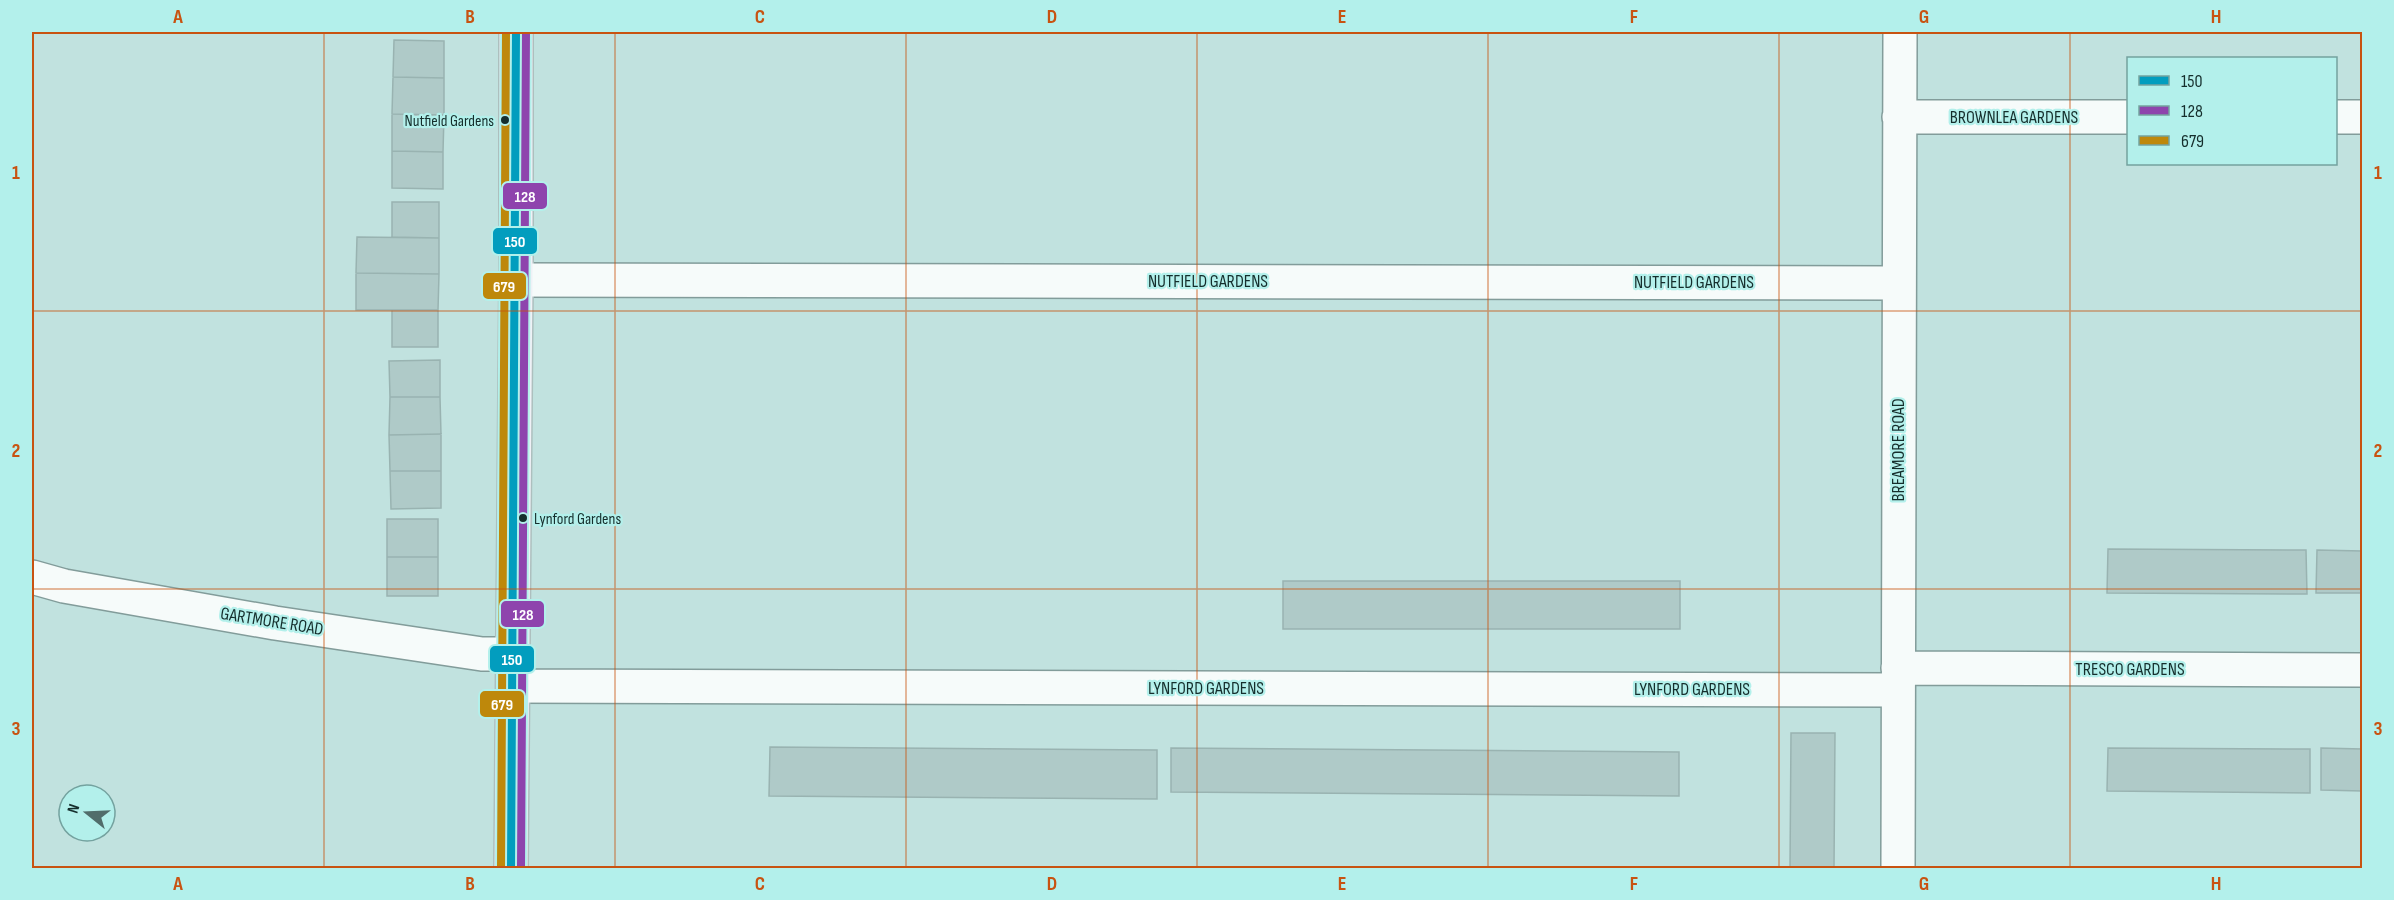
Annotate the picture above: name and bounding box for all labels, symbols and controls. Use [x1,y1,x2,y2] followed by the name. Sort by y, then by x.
[172,5,183,29] text: A
[465,5,475,29] text: B
[755,5,765,29] text: C
[1047,5,1057,29] text: D
[1338,5,1346,29] text: E
[1630,5,1638,29] text: F
[1919,5,1929,29] text: G
[2211,5,2221,29] text: H
[2127,57,2337,165] legend
[2181,71,2203,92] text: 150
[2181,101,2203,122] text: 128
[1950,107,2079,128] street label: BROWNLEA GARDENS
[405,112,494,131] place label: Nutfield Gardens
[499,114,511,126] marker: Nutfield Gardens
[2181,131,2204,152] text: 679
[12,161,20,185] text: 1
[2374,161,2382,185] text: 1
[502,182,548,210] line badge: 128
[514,188,536,207] text: 128
[492,227,538,255] line badge: 150
[505,233,525,252] text: 150
[1148,271,1268,292] street label: NUTFIELD GARDENS
[482,272,527,300] line badge: 679
[1634,272,1754,293] street label: NUTFIELD GARDENS
[493,278,515,297] text: 679
[1888,399,1909,502] street label: BREAMORE ROAD
[12,439,20,463] text: 2
[2374,439,2382,463] text: 2
[534,510,621,529] place label: Lynford Gardens
[517,512,529,524] marker: Lynford Gardens
[500,600,545,628] line badge: 128
[219,603,325,640] street label: GARTMORE ROAD
[512,606,534,625] text: 128
[489,645,535,673] line badge: 150
[502,651,522,670] text: 150
[2075,659,2185,680] street label: TRESCO GARDENS
[1148,678,1264,699] street label: LYNFORD GARDENS
[1634,679,1750,700] street label: LYNFORD GARDENS
[479,690,525,718] line badge: 679
[491,696,513,715] text: 679
[12,717,21,741] text: 3
[2374,717,2383,741] text: 3
[57,783,117,843] north arrow
[64,802,85,816] text: N
[172,872,183,896] text: A
[465,872,475,896] text: B
[755,872,765,896] text: C
[1047,872,1057,896] text: D
[1338,872,1346,896] text: E
[1630,872,1638,896] text: F
[1919,872,1929,896] text: G
[2211,872,2221,896] text: H

